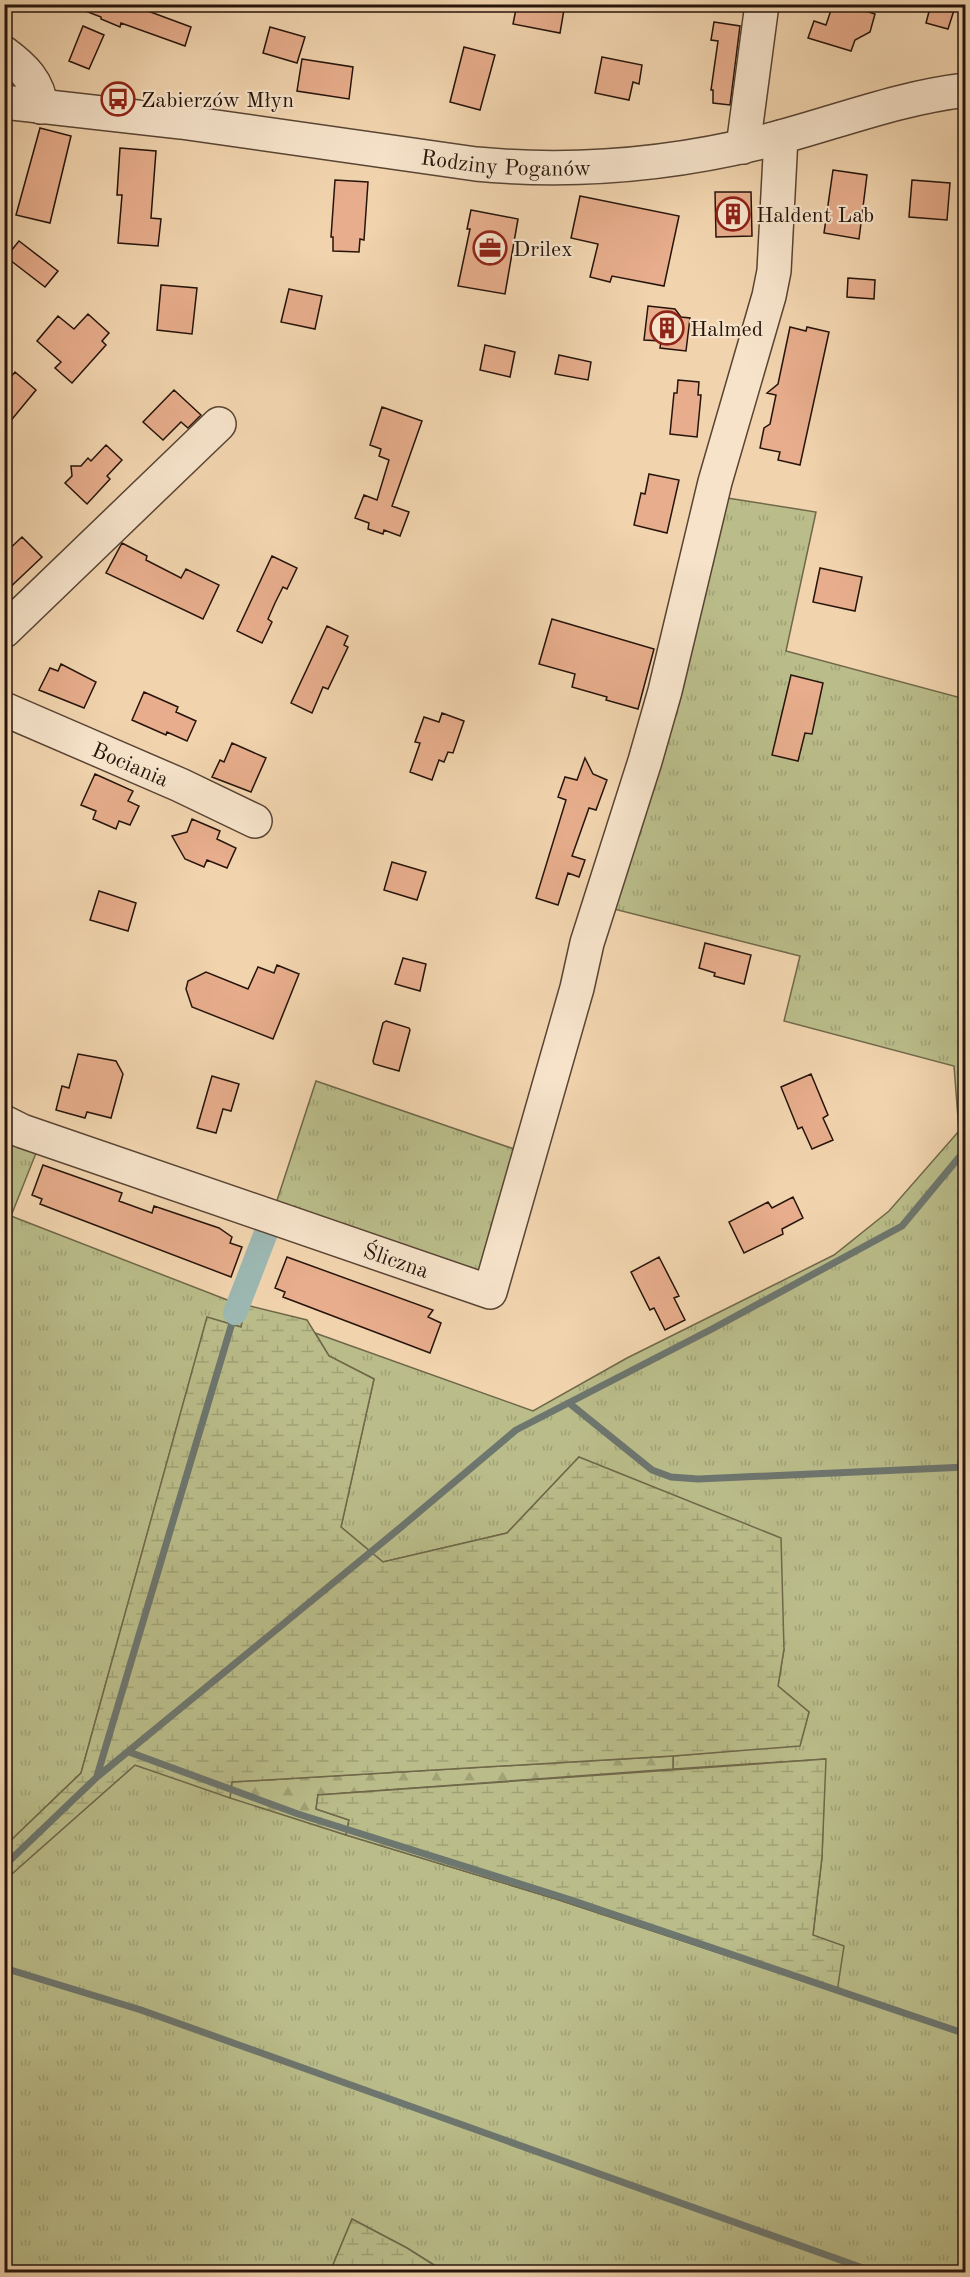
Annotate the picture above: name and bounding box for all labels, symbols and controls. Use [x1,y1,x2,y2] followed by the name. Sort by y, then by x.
[100,81,136,117] bus stop icon: Zabierzów Młyn
[141,90,294,112] place label: Zabierzów Młyn
[419,147,592,181] street label: Rodziny Poganów
[715,196,751,232] building icon: Haldent Lab
[756,205,874,227] place label: Haldent Lab
[472,230,508,266] office icon: Drilex
[513,239,573,261] place label: Drilex
[649,310,685,346] building icon: Halmed
[690,319,763,341] place label: Halmed
[88,739,172,792] street label: Bociania
[360,1236,431,1283] street label: Śliczna

